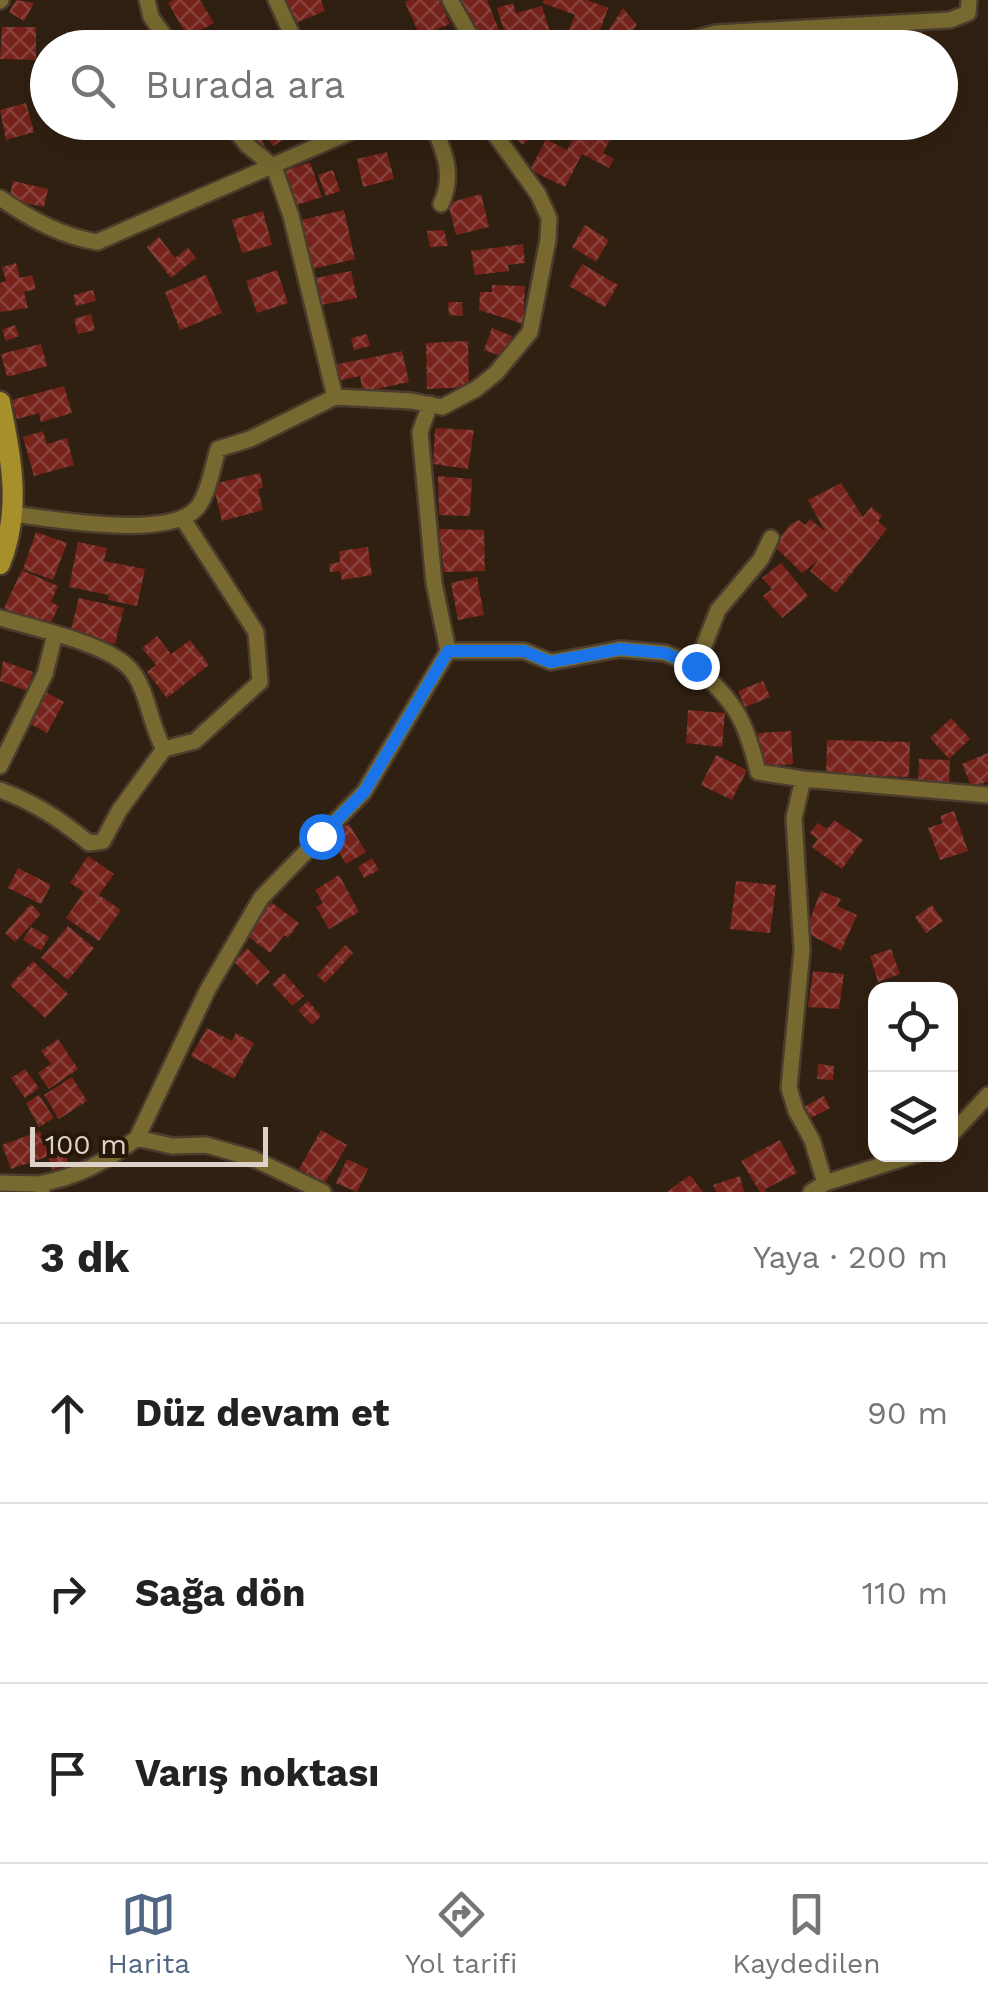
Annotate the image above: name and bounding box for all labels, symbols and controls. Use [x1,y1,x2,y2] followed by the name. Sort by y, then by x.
[30,30,958,140] search box
[65,58,120,113] icon: search
[145,63,345,107] text: Burada ara
[674,644,720,690] route end
[299,814,345,860] route start
[868,982,958,1162] map controls
[868,982,958,1072] button: locate
[868,1072,958,1162] button: layers
[30,1122,268,1166] scale bar
[45,1128,127,1161] text: 100 m
[40,1233,129,1282] text: 3 dk
[753,1238,948,1276] text: Yaya · 200 m
[40,1386,95,1441] icon: ahead
[135,1391,389,1435] text: Düz devam et
[867,1394,948,1432] text: 90 m
[40,1566,95,1621] icon: right
[135,1571,306,1615] text: Sağa dön
[862,1574,948,1612] text: 110 m
[40,1746,95,1801] icon: arrive
[135,1751,379,1795] text: Varış noktası
[107,1887,190,1980] tab: Harita
[405,1887,517,1980] tab: Yol tarifi
[732,1887,881,1980] tab: Kaydedilen

